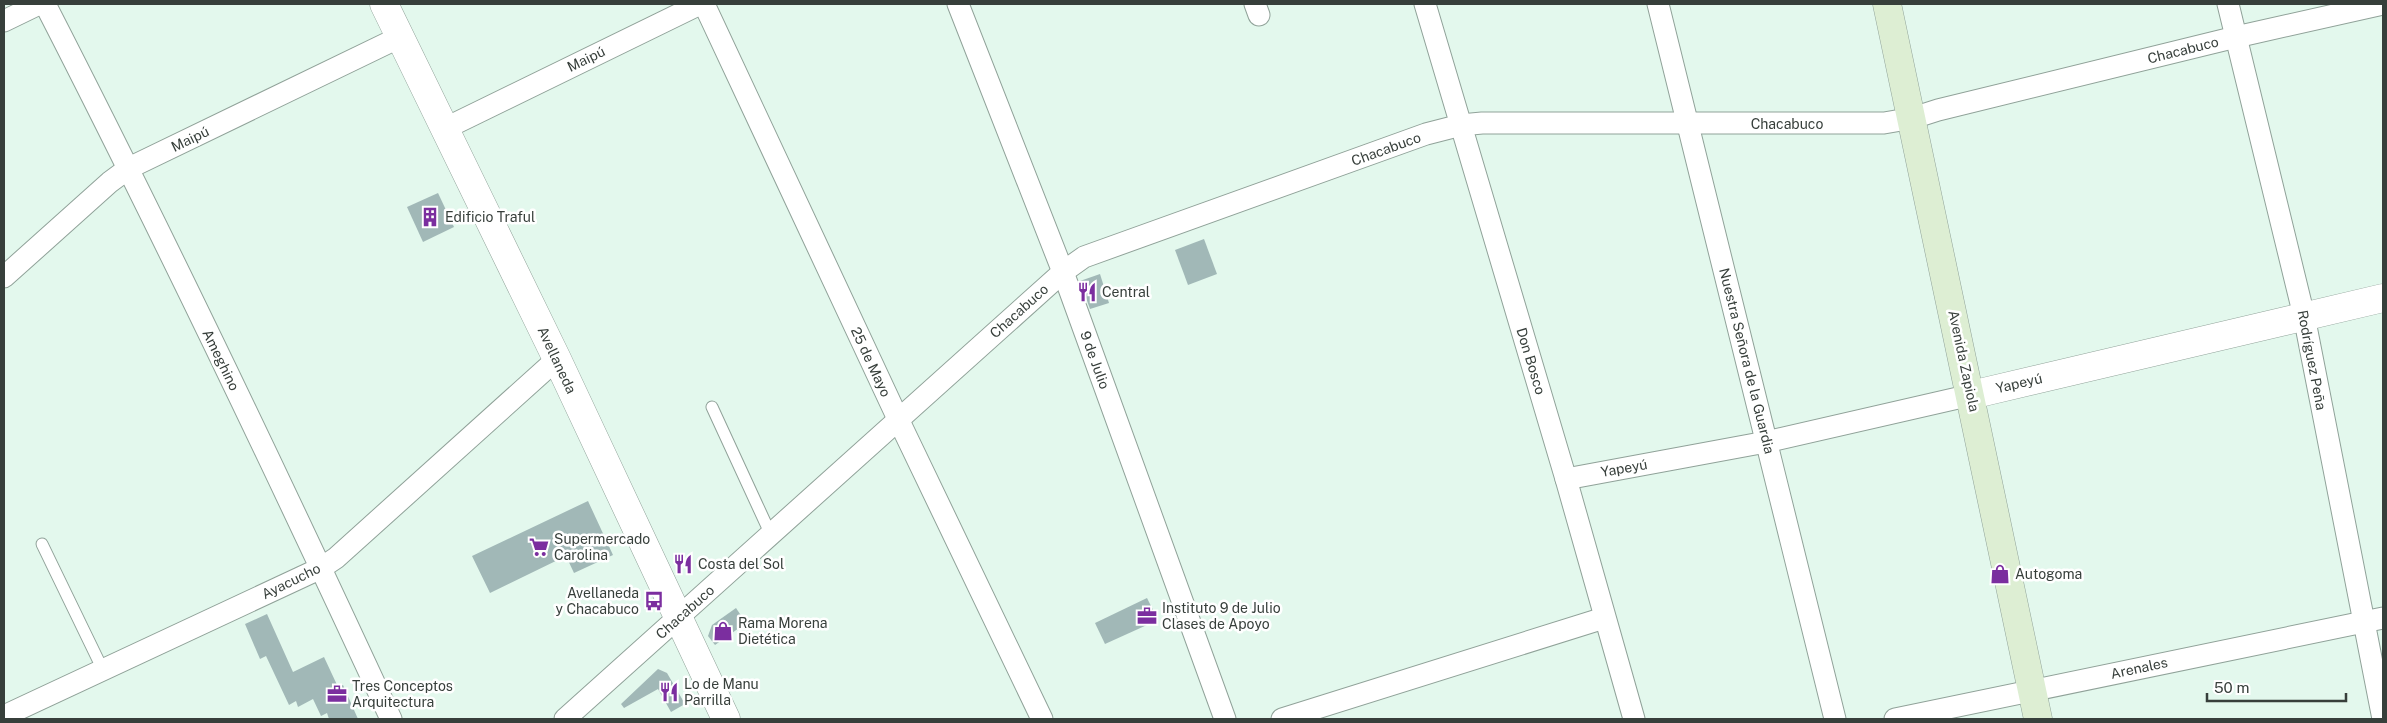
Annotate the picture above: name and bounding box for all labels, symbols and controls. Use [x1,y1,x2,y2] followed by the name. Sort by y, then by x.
[2146,33,2220,67] street label: Chacabuco
[564,43,608,75] street label: Maipú
[1751,116,1823,132] street label: Chacabuco
[168,123,212,155] street label: Maipú
[1349,129,1423,169] street label: Chacabuco
[419,206,441,228] building icon: Edificio Traful
[445,209,535,225] place label: Edificio Traful
[1716,266,1778,456] street label: Nuestra Señora de la Guardia
[987,281,1051,341] street label: Chacabuco
[1076,281,1098,303] restaurant icon: Central
[1102,284,1150,300] place label: Central
[1945,309,1983,413] street label: Avenida Zapiola
[2294,309,2330,411] street label: Rodríguez Peña
[535,324,579,396] street label: Avellaneda
[848,325,894,400] street label: 25 de Mayo
[1513,326,1549,396] street label: Don Bosco
[199,327,243,393] street label: Ameghino
[1077,329,1113,391] street label: 9 de Julio
[1994,370,2044,396] street label: Yapeyú
[1599,456,1649,480] street label: Yapeyú
[554,531,650,563] place label: Supermercado Carolina
[528,536,550,558] supermarket icon: Supermercado Carolina
[672,553,694,575] restaurant icon: Costa del Sol
[698,556,784,572] place label: Costa del Sol
[259,560,323,602] street label: Ayacucho
[1989,563,2011,585] shop icon: Autogoma
[2015,566,2082,582] place label: Autogoma
[653,582,717,642] street label: Chacabuco
[556,585,639,617] place label: Avellaneda y Chacabuco
[643,590,665,612] bus stop icon: Avellaneda y Chacabuco
[1162,600,1281,632] place label: Instituto 9 de Julio Clases de Apoyo
[1136,605,1158,627] office icon: Instituto 9 de Julio Clases de Apoyo
[738,615,828,647] place label: Rama Morena Dietética
[712,620,734,642] shop icon: Rama Morena Dietética
[2109,654,2169,682] street label: Arenales
[2207,670,2346,702] scale bar
[684,676,759,708] place label: Lo de Manu Parrilla
[352,678,453,710] place label: Tres Conceptos Arquitectura
[2214,679,2249,696] text: 50 m
[658,681,680,703] restaurant icon: Lo de Manu Parrilla
[326,683,348,705] office icon: Tres Conceptos Arquitectura

